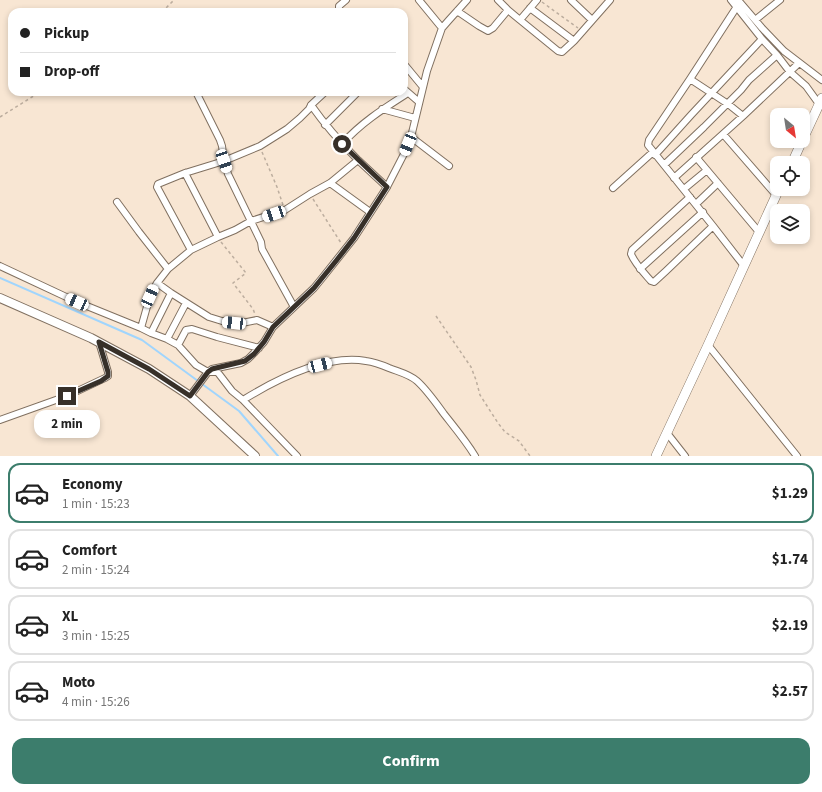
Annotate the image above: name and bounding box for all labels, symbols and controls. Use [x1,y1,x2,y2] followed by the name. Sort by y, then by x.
[44,23,89,44] text: Pickup
[44,61,99,82] text: Drop-off
[770,108,810,148] north arrow
[770,108,810,244] map controls
[398,131,418,157] car
[333,135,351,153] route start
[214,148,234,174] car
[770,156,810,196] button: locate
[261,204,287,224] car
[770,204,810,244] button: layers
[140,283,160,309] car
[64,292,90,312] car
[221,316,247,330] car
[307,356,333,374] car
[58,387,76,405] route end
[34,410,100,438] callout: 2 min
[51,415,83,433] text: 2 min
[62,474,123,495] text: Economy
[14,475,50,511] icon: car
[772,483,808,504] text: $1.29
[62,495,130,513] text: 1 min · 15:23
[62,540,117,561] text: Comfort
[14,541,50,577] icon: car
[772,549,808,570] text: $1.74
[62,561,130,579] text: 2 min · 15:24
[62,606,78,627] text: XL
[14,607,50,643] icon: car
[772,615,808,636] text: $2.19
[62,627,130,645] text: 3 min · 15:25
[62,672,95,693] text: Moto
[14,673,50,709] icon: car
[772,681,808,702] text: $2.57
[62,693,130,711] text: 4 min · 15:26
[12,738,810,784] button: Confirm

